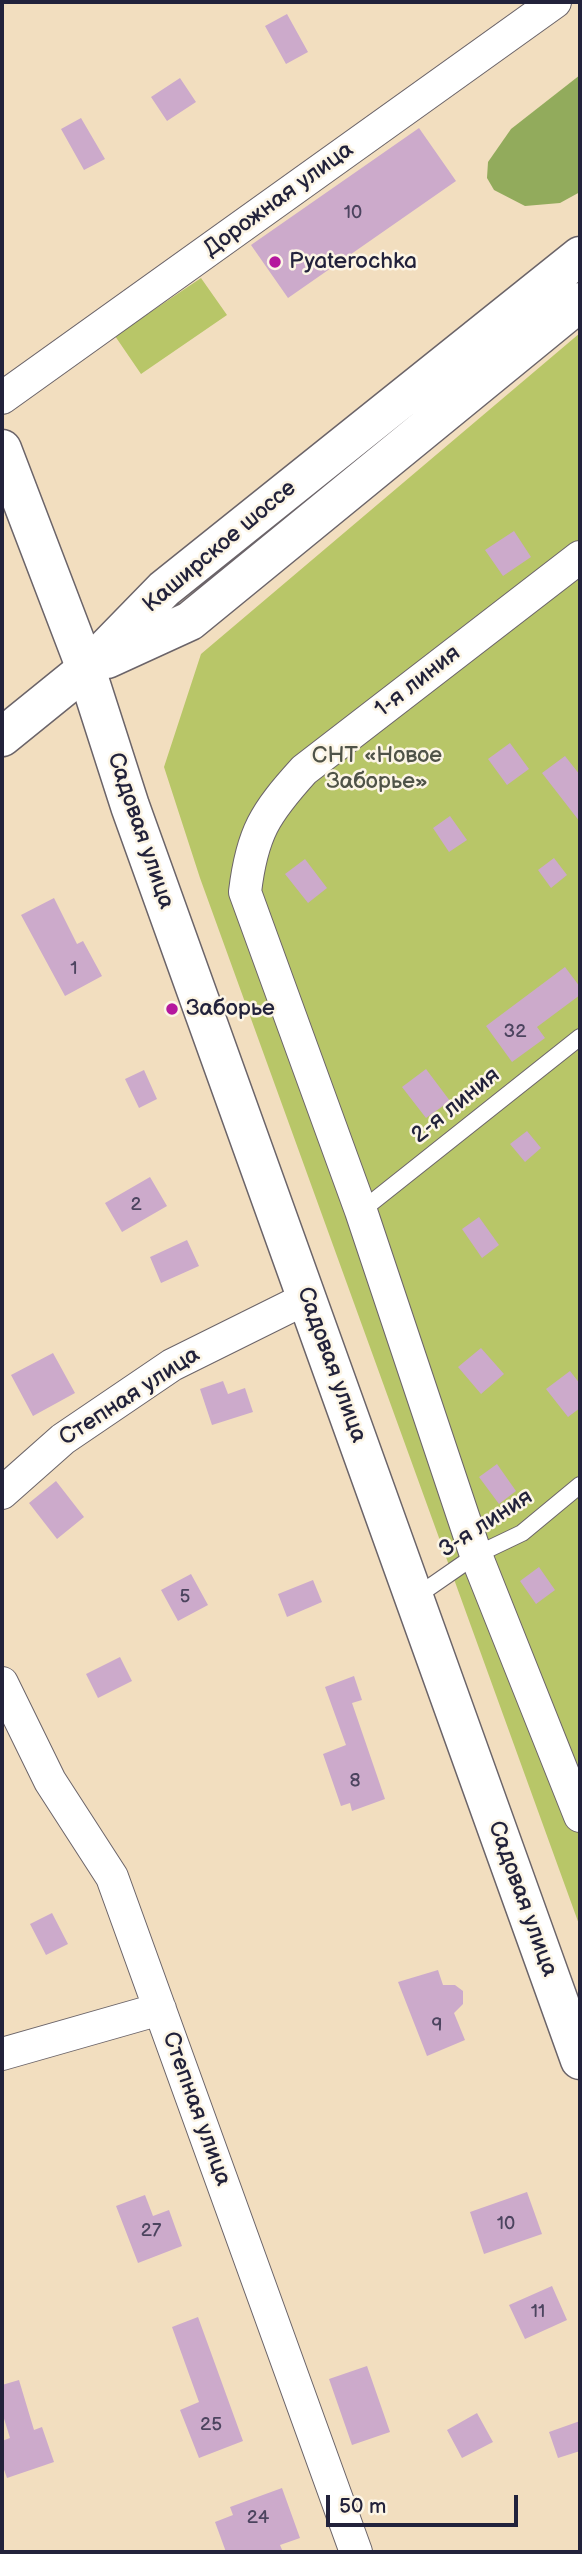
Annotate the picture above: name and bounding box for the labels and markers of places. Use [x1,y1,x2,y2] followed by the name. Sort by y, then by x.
[289,248,417,276] place label: Pyaterochka
[267,254,283,270] marker: Pyaterochka
[186,995,275,1023] place label: Заборье
[164,1001,180,1017] marker: Заборье

